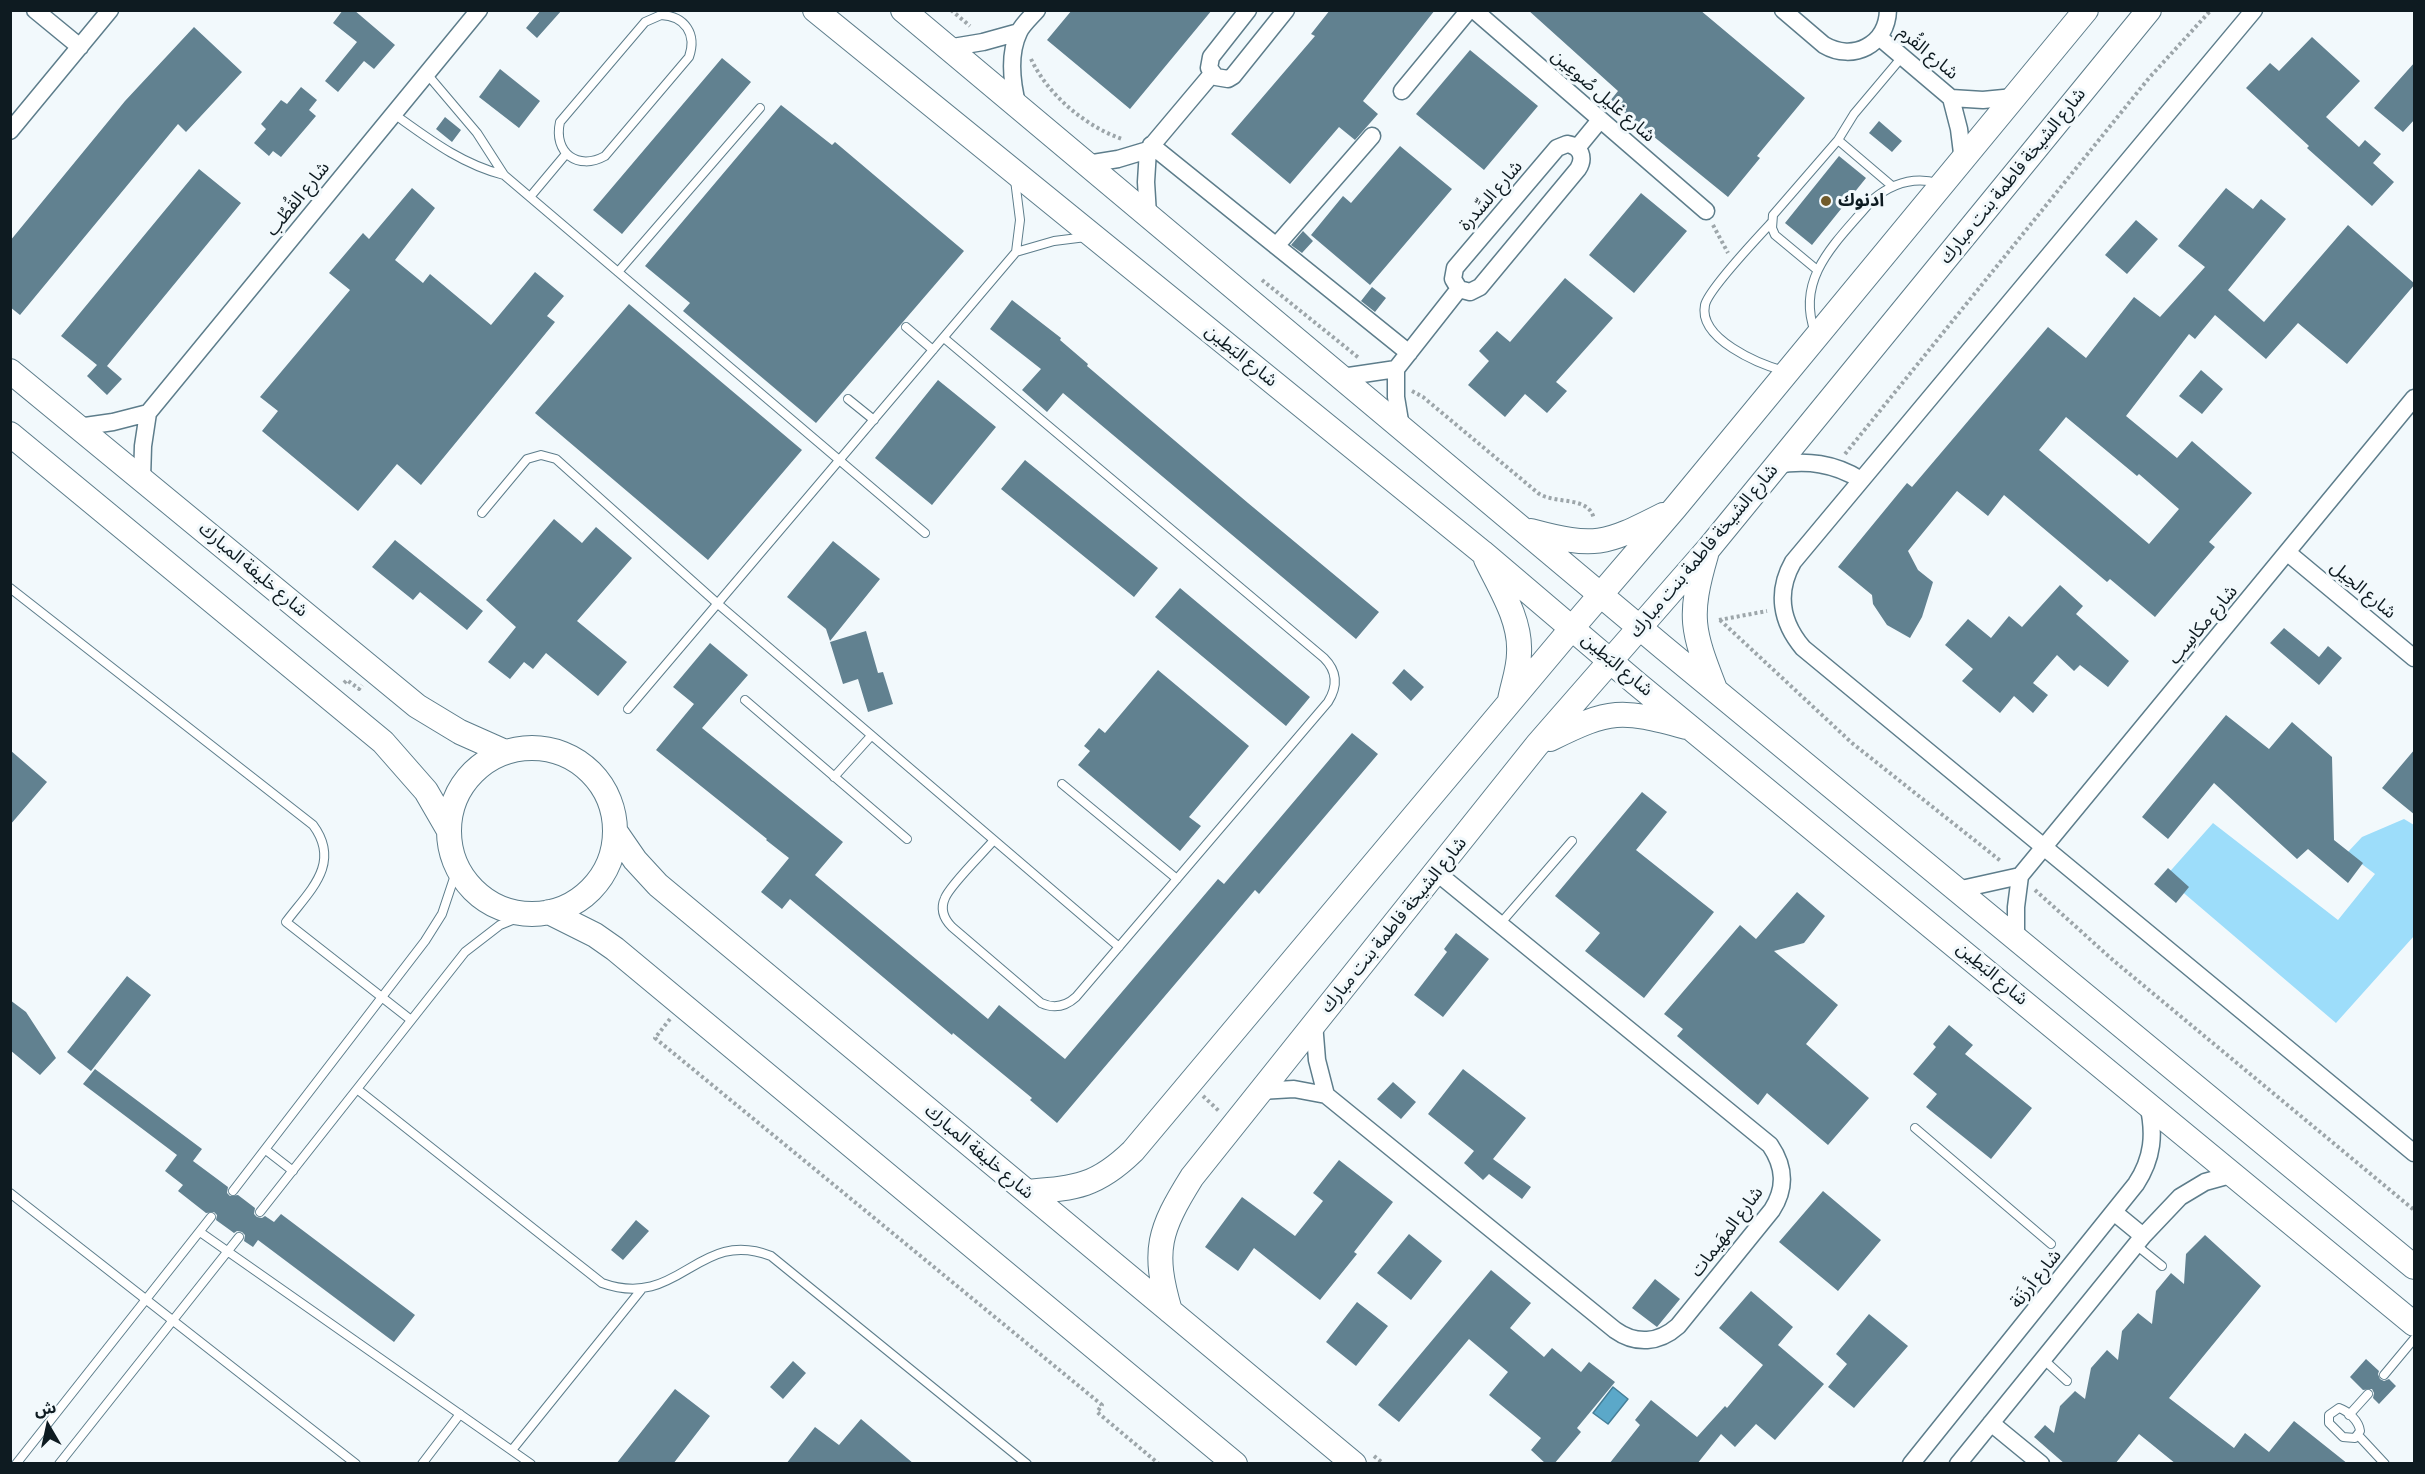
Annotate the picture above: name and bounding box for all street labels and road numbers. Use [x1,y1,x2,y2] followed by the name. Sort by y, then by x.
[1894,22,1962,84] street label: شارع القُرم
[1547,45,1659,147] street label: شارع غليل صُوعِين
[1935,84,2091,268] street label: شارع الشيخة فاطمة بنت مبارك
[1455,156,1527,236] street label: شارع السِّدرة
[262,158,334,240] street label: شارع القُطُب
[1201,320,1281,392] street label: شارع البَطِين
[1625,460,1783,642] street label: شارع الشيخة فاطمة بنت مبارك
[194,518,312,622] street label: شارع خليفة المبارك
[2326,556,2400,624] street label: شارع الحِيل
[2164,581,2242,669] street label: شارع مكاسِب
[1577,629,1657,701] street label: شارع البَطِين
[1316,833,1472,1017] street label: شارع الشيخة فاطمة بنت مبارك
[1952,938,2032,1010] street label: شارع البَطِين
[920,1100,1038,1204] street label: شارع خليفة المبارك
[1686,1183,1768,1281] street label: شارع المهَيمات
[2006,1245,2066,1313] street label: شارع أرزَنة

